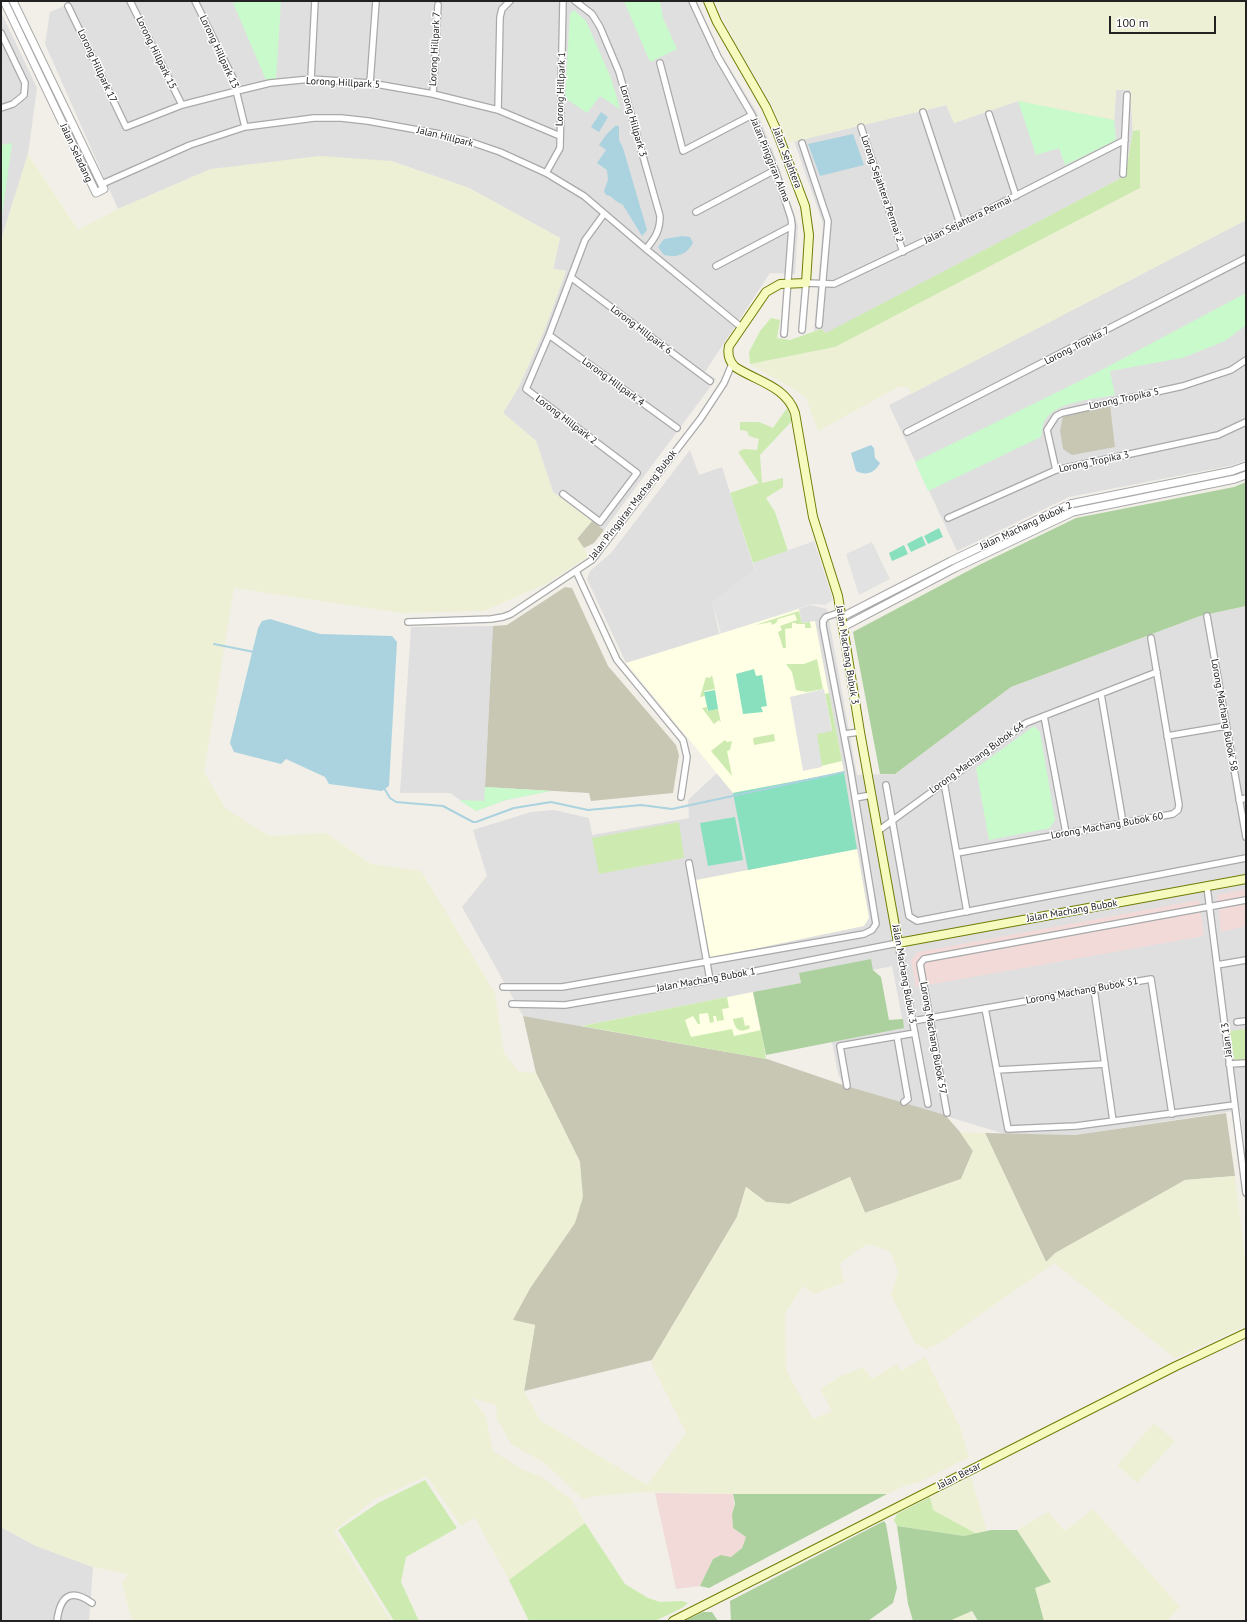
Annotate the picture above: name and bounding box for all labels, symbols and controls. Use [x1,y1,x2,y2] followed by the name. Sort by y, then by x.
[1111,8,1218,34] scale bar
[427,12,443,86] street label: Lorong Hillpark 7
[197,13,241,91] street label: Lorong Hillpark 13
[133,15,179,91] street label: Lorong Hillpark 15
[1116,15,1149,30] text: 100 m
[75,27,119,105] street label: Lorong Hillpark 17
[554,52,568,126] street label: Lorong Hillpark 1
[306,75,380,91] street label: Lorong Hillpark 5
[617,84,649,158] street label: Lorong Hillpark 3
[748,116,792,204] street label: Jalan Pinggiran Alma
[57,122,95,184] street label: Jalan Seladang
[416,124,474,150] street label: Jalan Hillpark
[770,126,804,190] street label: Jalan Sejahtera
[858,134,906,244] street label: Lorong Sejahtera Permai 2
[922,194,1014,246] street label: Jalan Sejahtera Permai
[608,303,674,357] street label: Lorong Hillpark 6
[1042,324,1112,368] street label: Lorong Tropika 7
[579,355,647,409] street label: Lorong Hillpark 4
[1088,386,1160,412] street label: Lorong Tropika 5
[533,393,599,447] street label: Lorong Hillpark 2
[587,448,679,562] street label: Jalan Pinggiran Machang Bubok
[1058,449,1130,475] street label: Lorong Tropika 3
[978,499,1074,553] street label: Jalan Machang Bubok 2
[833,605,861,705] street label: Jalan Machang Bubuk 3
[1208,658,1240,772] street label: Lorong Machang Bubok 58
[927,720,1027,796] street label: Lorong Machang Bubok 64
[1050,810,1164,842] street label: Lorong Machang Bubok 60
[1026,897,1118,925] street label: Jalan Machang Bubok
[889,924,919,1024] street label: Jalan Machang Bubuk 3
[656,965,756,995] street label: Jalan Machang Bubok 1
[1025,975,1139,1007] street label: Lorong Machang Bubok 51
[917,981,949,1095] street label: Lorong Machang Bubok 57
[1219,1022,1235,1058] street label: Jalan 13
[935,1460,983,1492] street label: Jalan Besar

